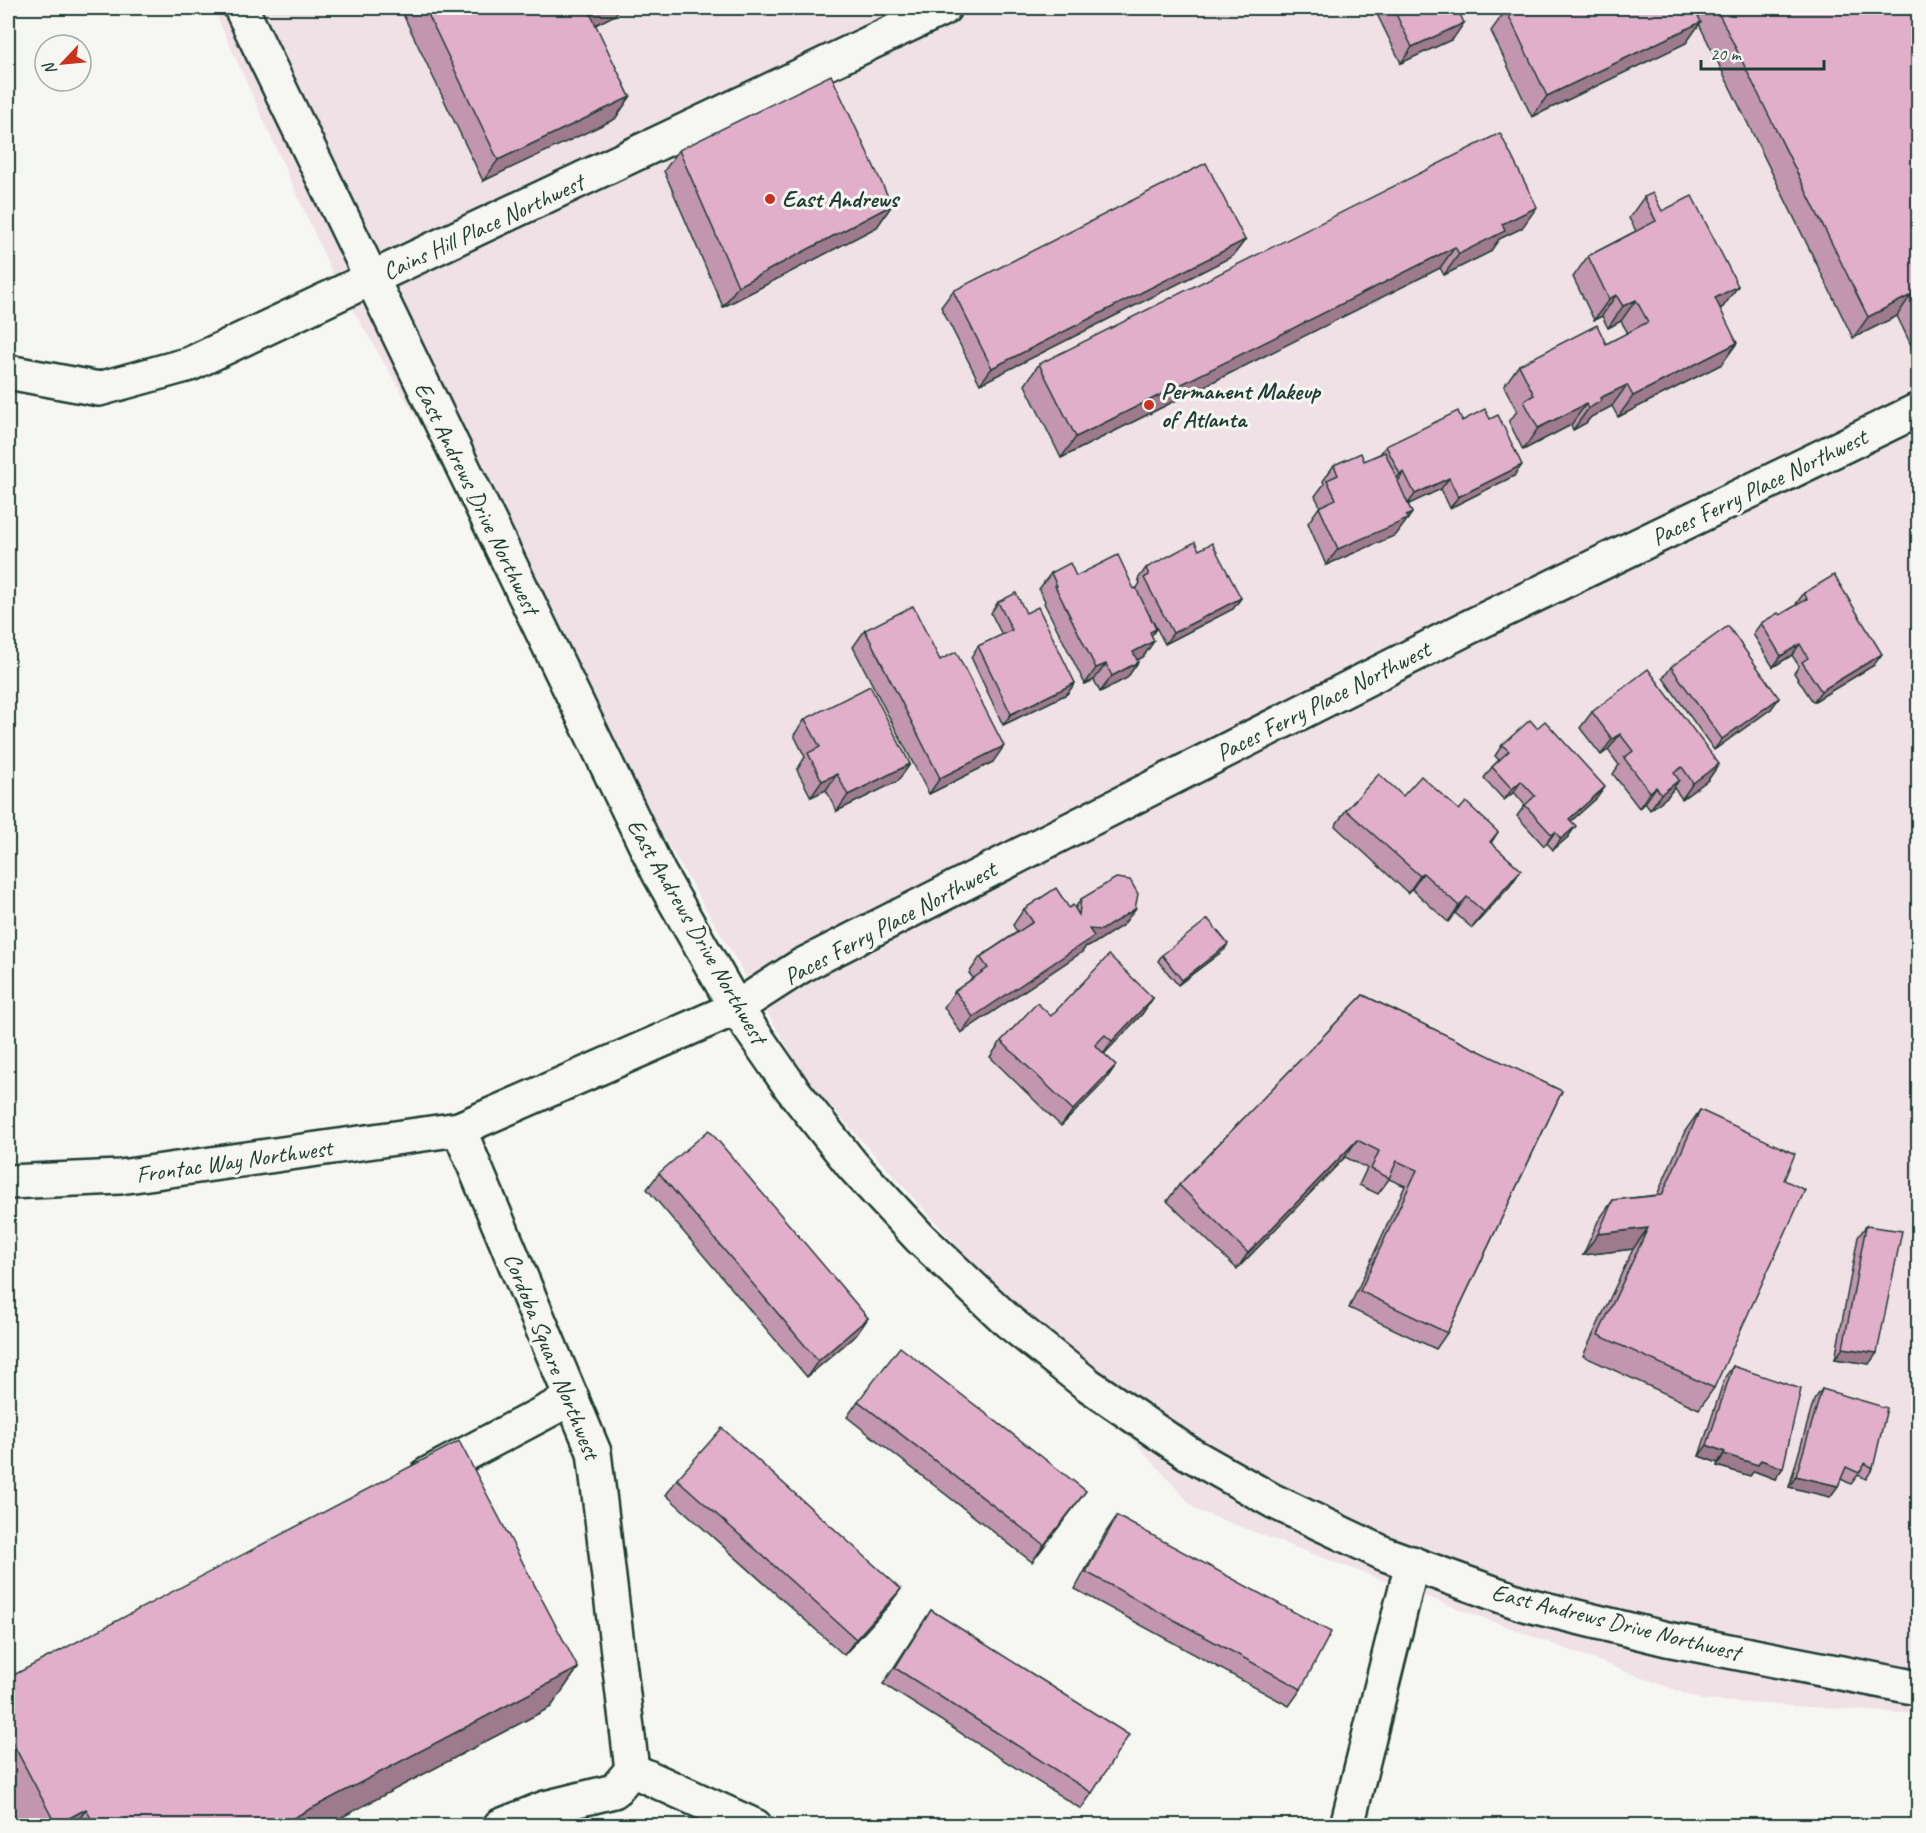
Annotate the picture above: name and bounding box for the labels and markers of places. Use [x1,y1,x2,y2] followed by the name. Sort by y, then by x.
[782,184,901,214] place label: East Andrews
[763,192,777,206] marker: East Andrews
[1161,376,1322,434] place label: Permanent Makeup of Atlanta
[1142,398,1156,412] marker: Permanent Makeup of Atlanta

